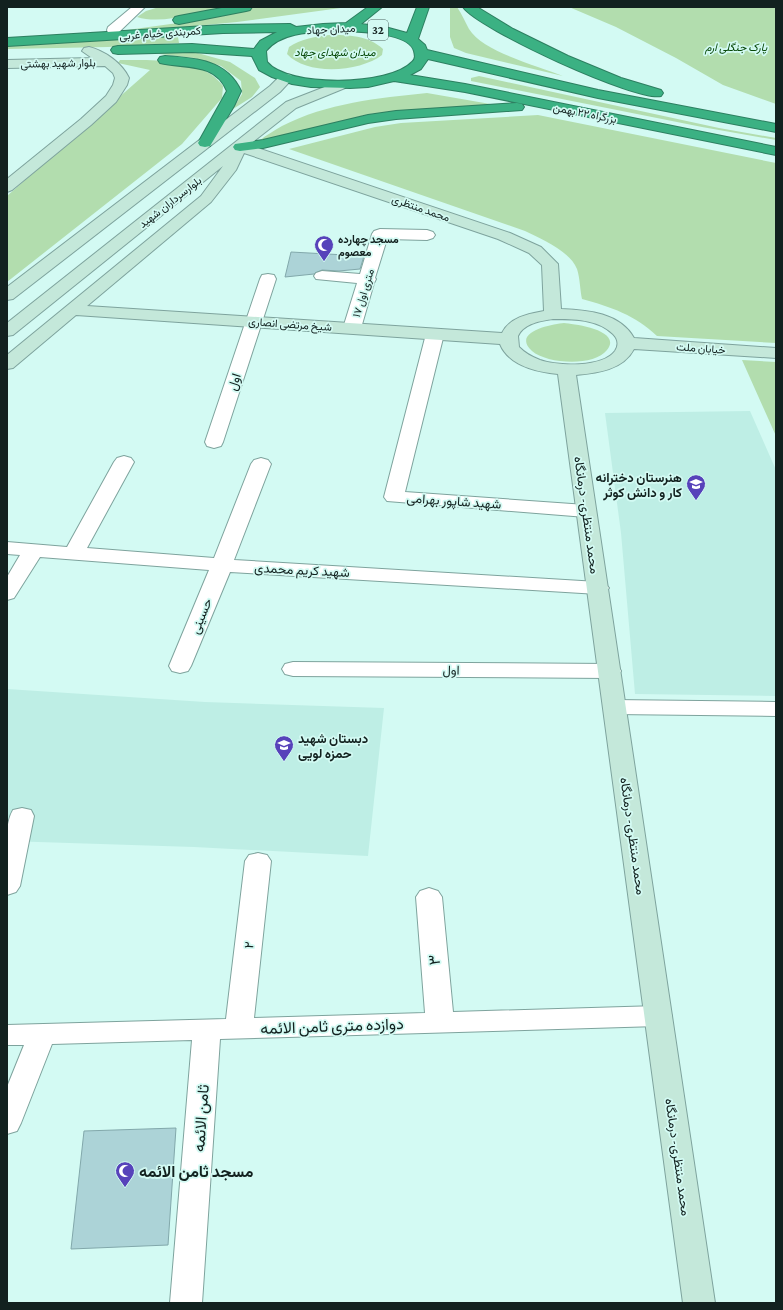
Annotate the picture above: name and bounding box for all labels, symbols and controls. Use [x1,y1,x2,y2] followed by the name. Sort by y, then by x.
[368,20,388,40] road number: 32
[306,22,356,37] street label: میدان جهاد
[119,24,201,44] street label: کمربندی خیام غربی
[704,41,768,55] park label: پارک جنگلی ارم
[294,46,376,59] park label: میدان شهدای جهاد
[20,56,96,71] street label: بلوار شهید بهشتی
[552,101,618,126] street label: بزرگراه ۲۲ بهمن
[136,174,204,231] street label: بلوارسرداران شهید
[390,192,452,225] street label: محمد منتظری
[338,233,399,260] place label: مسجد چهارده معصوم
[313,234,335,262] mosque icon: مسجد چهارده معصوم
[350,267,377,319] street label: ۱۷ متری اول
[248,315,333,335] street label: شیخ مرتضی انصاری
[676,340,726,357] street label: خیابان ملت
[224,372,245,393] street label: اول
[570,455,603,575] street label: محمد منتظری- درمانگاه
[595,470,682,501] place label: هنرستان دخترانه کار و دانش کوثر
[685,473,707,501] school or university icon: هنرستان دخترانه کار و دانش کوثر
[406,490,502,514] street label: شهید شاپور بهرامی
[254,560,350,581] street label: شهید کریم محمدی
[187,596,216,636] street label: حسینی
[442,662,460,679] street label: اول
[298,731,368,762] place label: دبستان شهید حمزه لویی
[273,734,295,762] school or university icon: دبستان شهید حمزه لویی
[616,776,649,896] street label: محمد منتظری- درمانگاه
[241,941,257,949] street label: ۲
[425,954,443,966] street label: ۳
[260,1015,404,1039] street label: دوازده متری ثامن الائمه
[190,1084,214,1153] street label: ثامن الائمه
[661,1097,694,1217] street label: محمد منتظری- درمانگاه
[114,1160,136,1188] mosque icon: مسجد ثامن الائمه
[139,1163,254,1181] place label: مسجد ثامن الائمه

